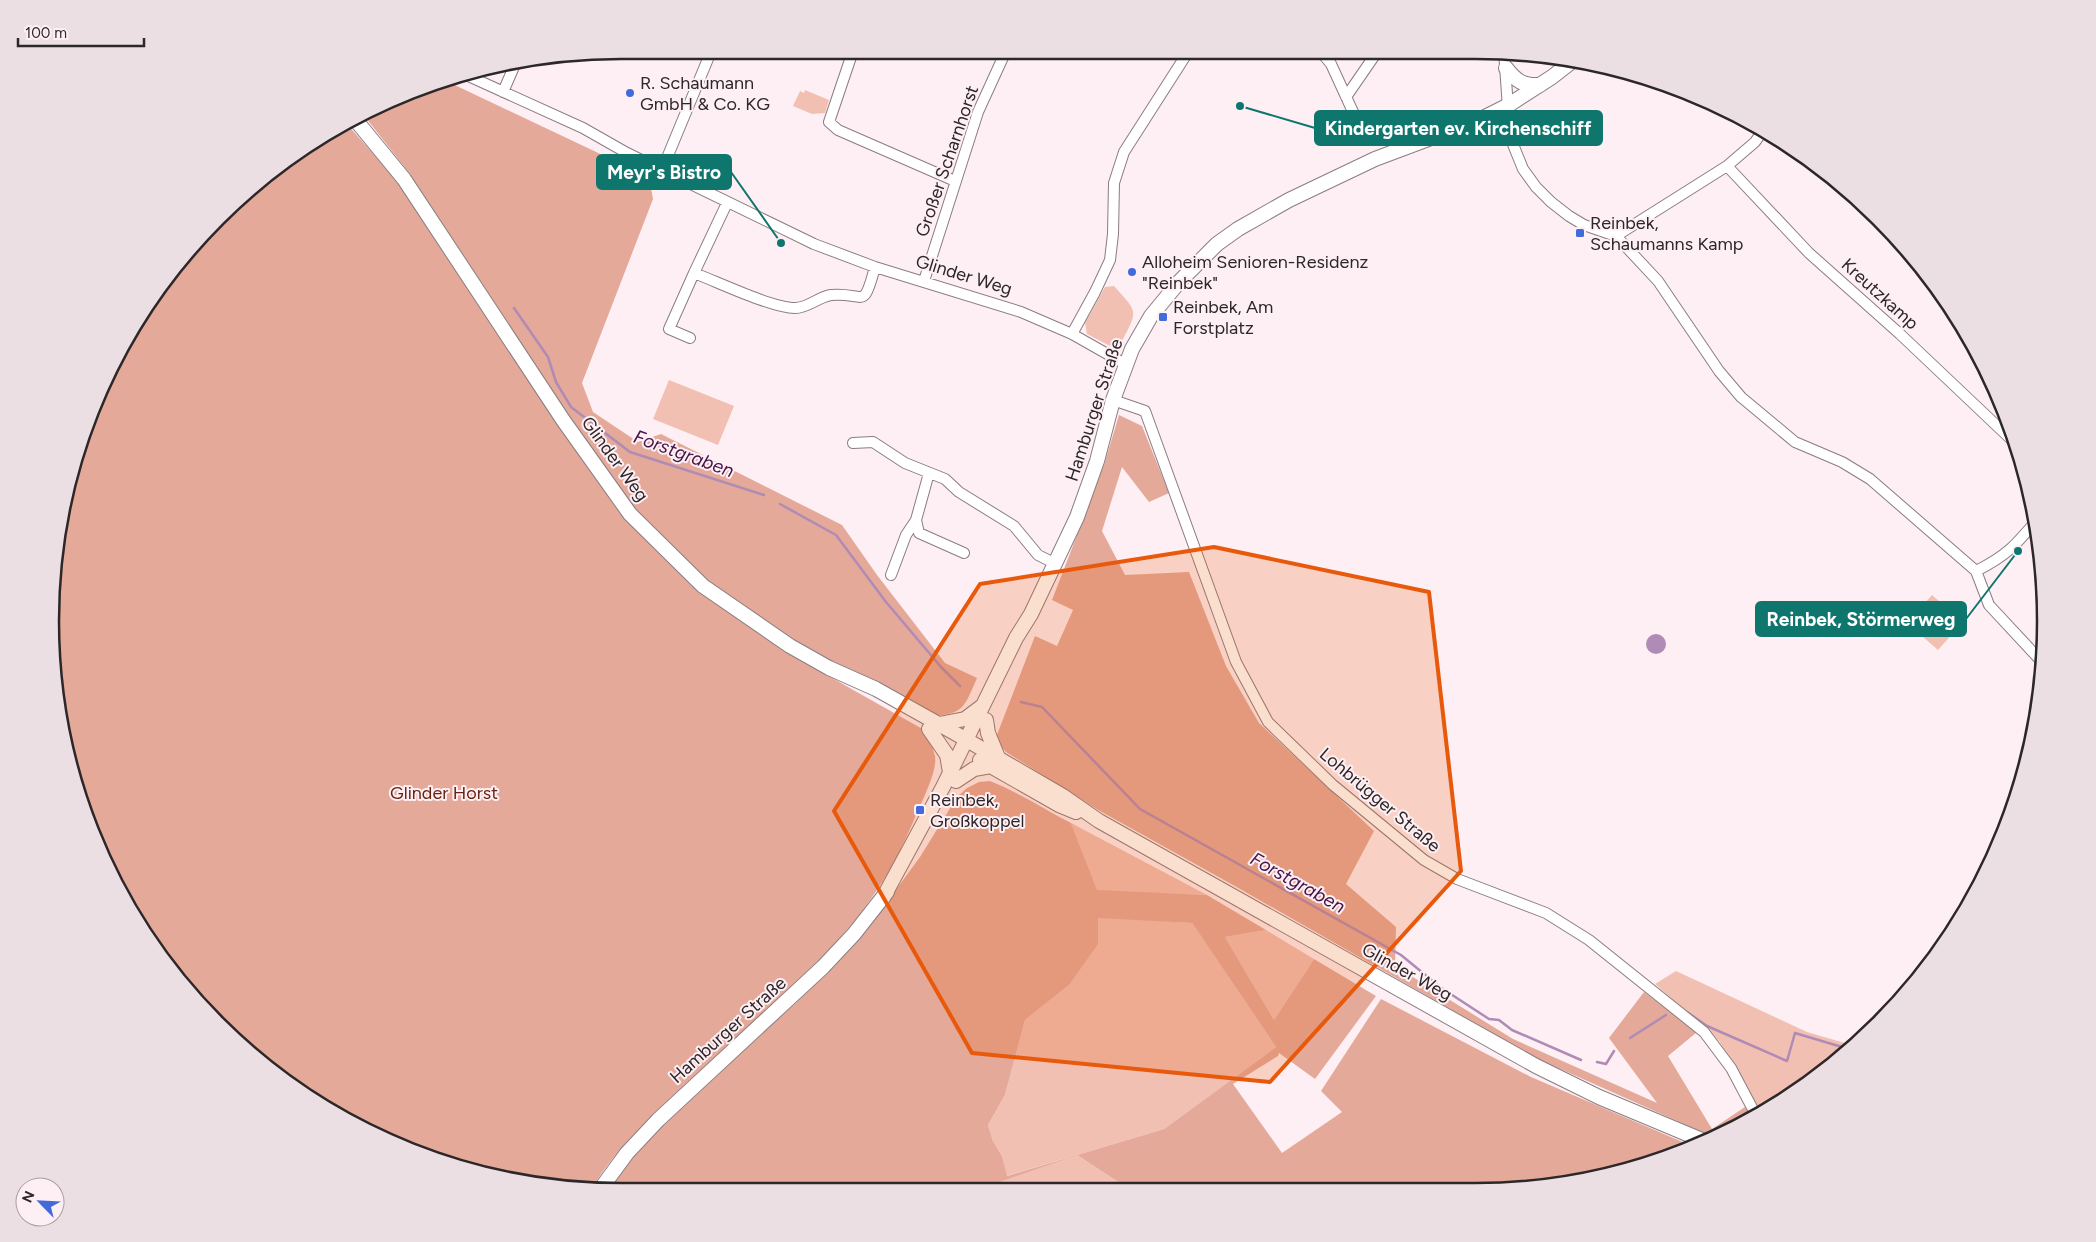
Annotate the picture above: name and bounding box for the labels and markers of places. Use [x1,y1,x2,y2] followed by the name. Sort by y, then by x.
[640,72,770,115] place label: R. Schaumann GmbH & Co. KG
[624,87,636,99] marker: R. Schaumann GmbH & Co. KG
[1315,111,1602,145] callout: Kindergarten ev. Kirchenschiff
[597,155,731,189] callout: Meyr's Bistro
[1590,212,1743,255] place label: Reinbek, Schaumanns Kamp
[1574,227,1586,239] marker: Reinbek, Schaumanns Kamp
[1142,251,1368,294] place label: Alloheim Senioren-Residenz "Reinbek"
[1126,266,1138,278] marker: Alloheim Senioren-Residenz "Reinbek"
[1173,296,1273,339] place label: Reinbek, Am Forstplatz
[1157,311,1169,323] marker: Reinbek, Am Forstplatz
[1756,602,1966,636] callout: Reinbek, Störmerweg
[930,789,1024,832] place label: Reinbek, Großkoppel
[914,804,926,816] marker: Reinbek, Großkoppel

